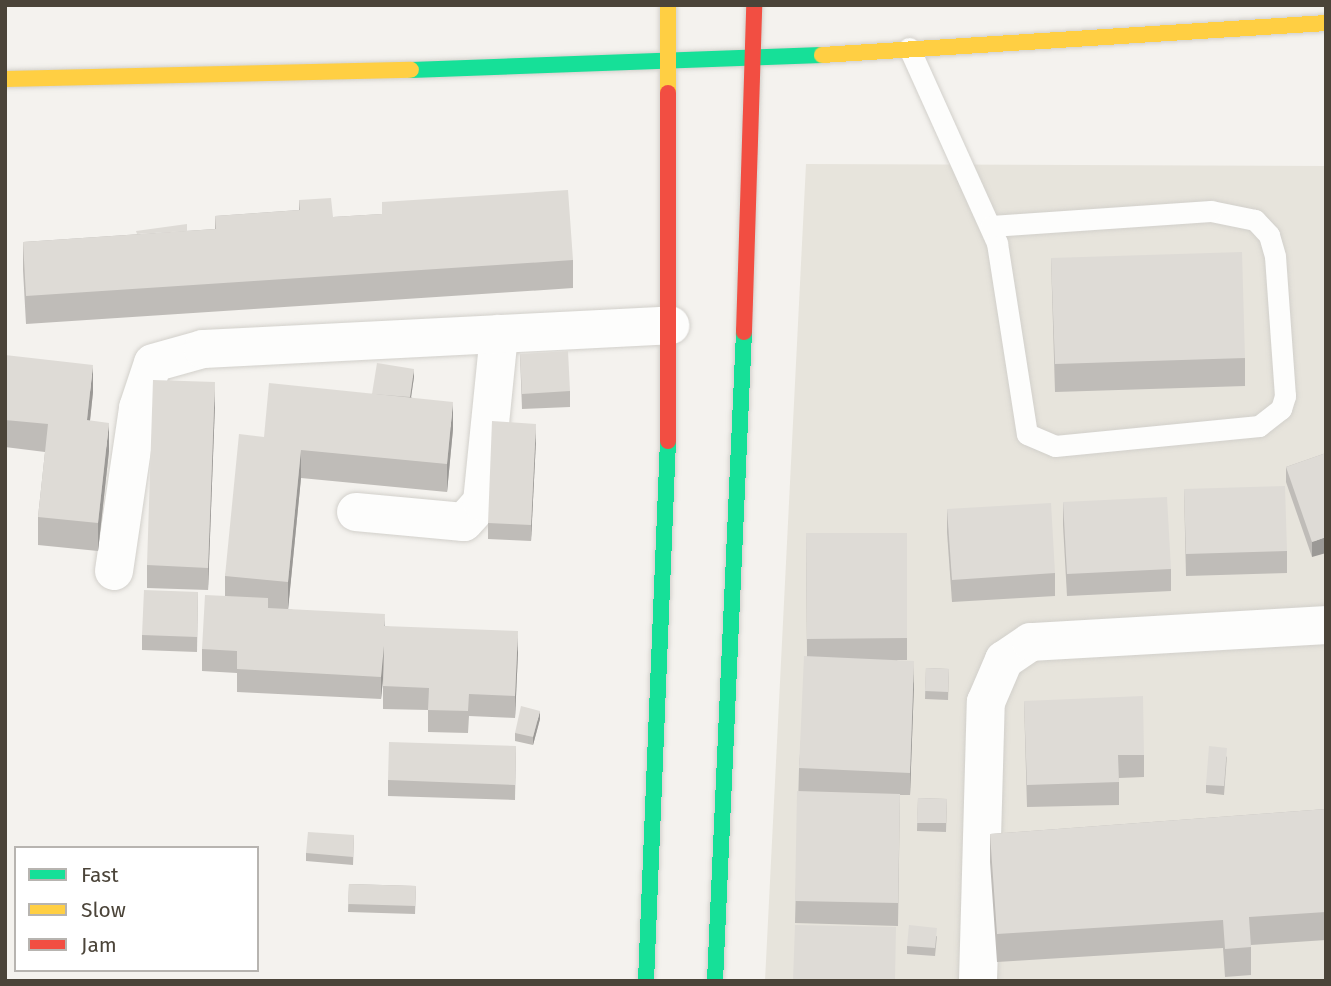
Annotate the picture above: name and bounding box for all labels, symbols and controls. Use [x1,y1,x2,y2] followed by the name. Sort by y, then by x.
[14,846,259,972] legend
[81,862,119,888] text: Fast
[81,897,126,923] text: Slow
[81,932,117,958] text: Jam

